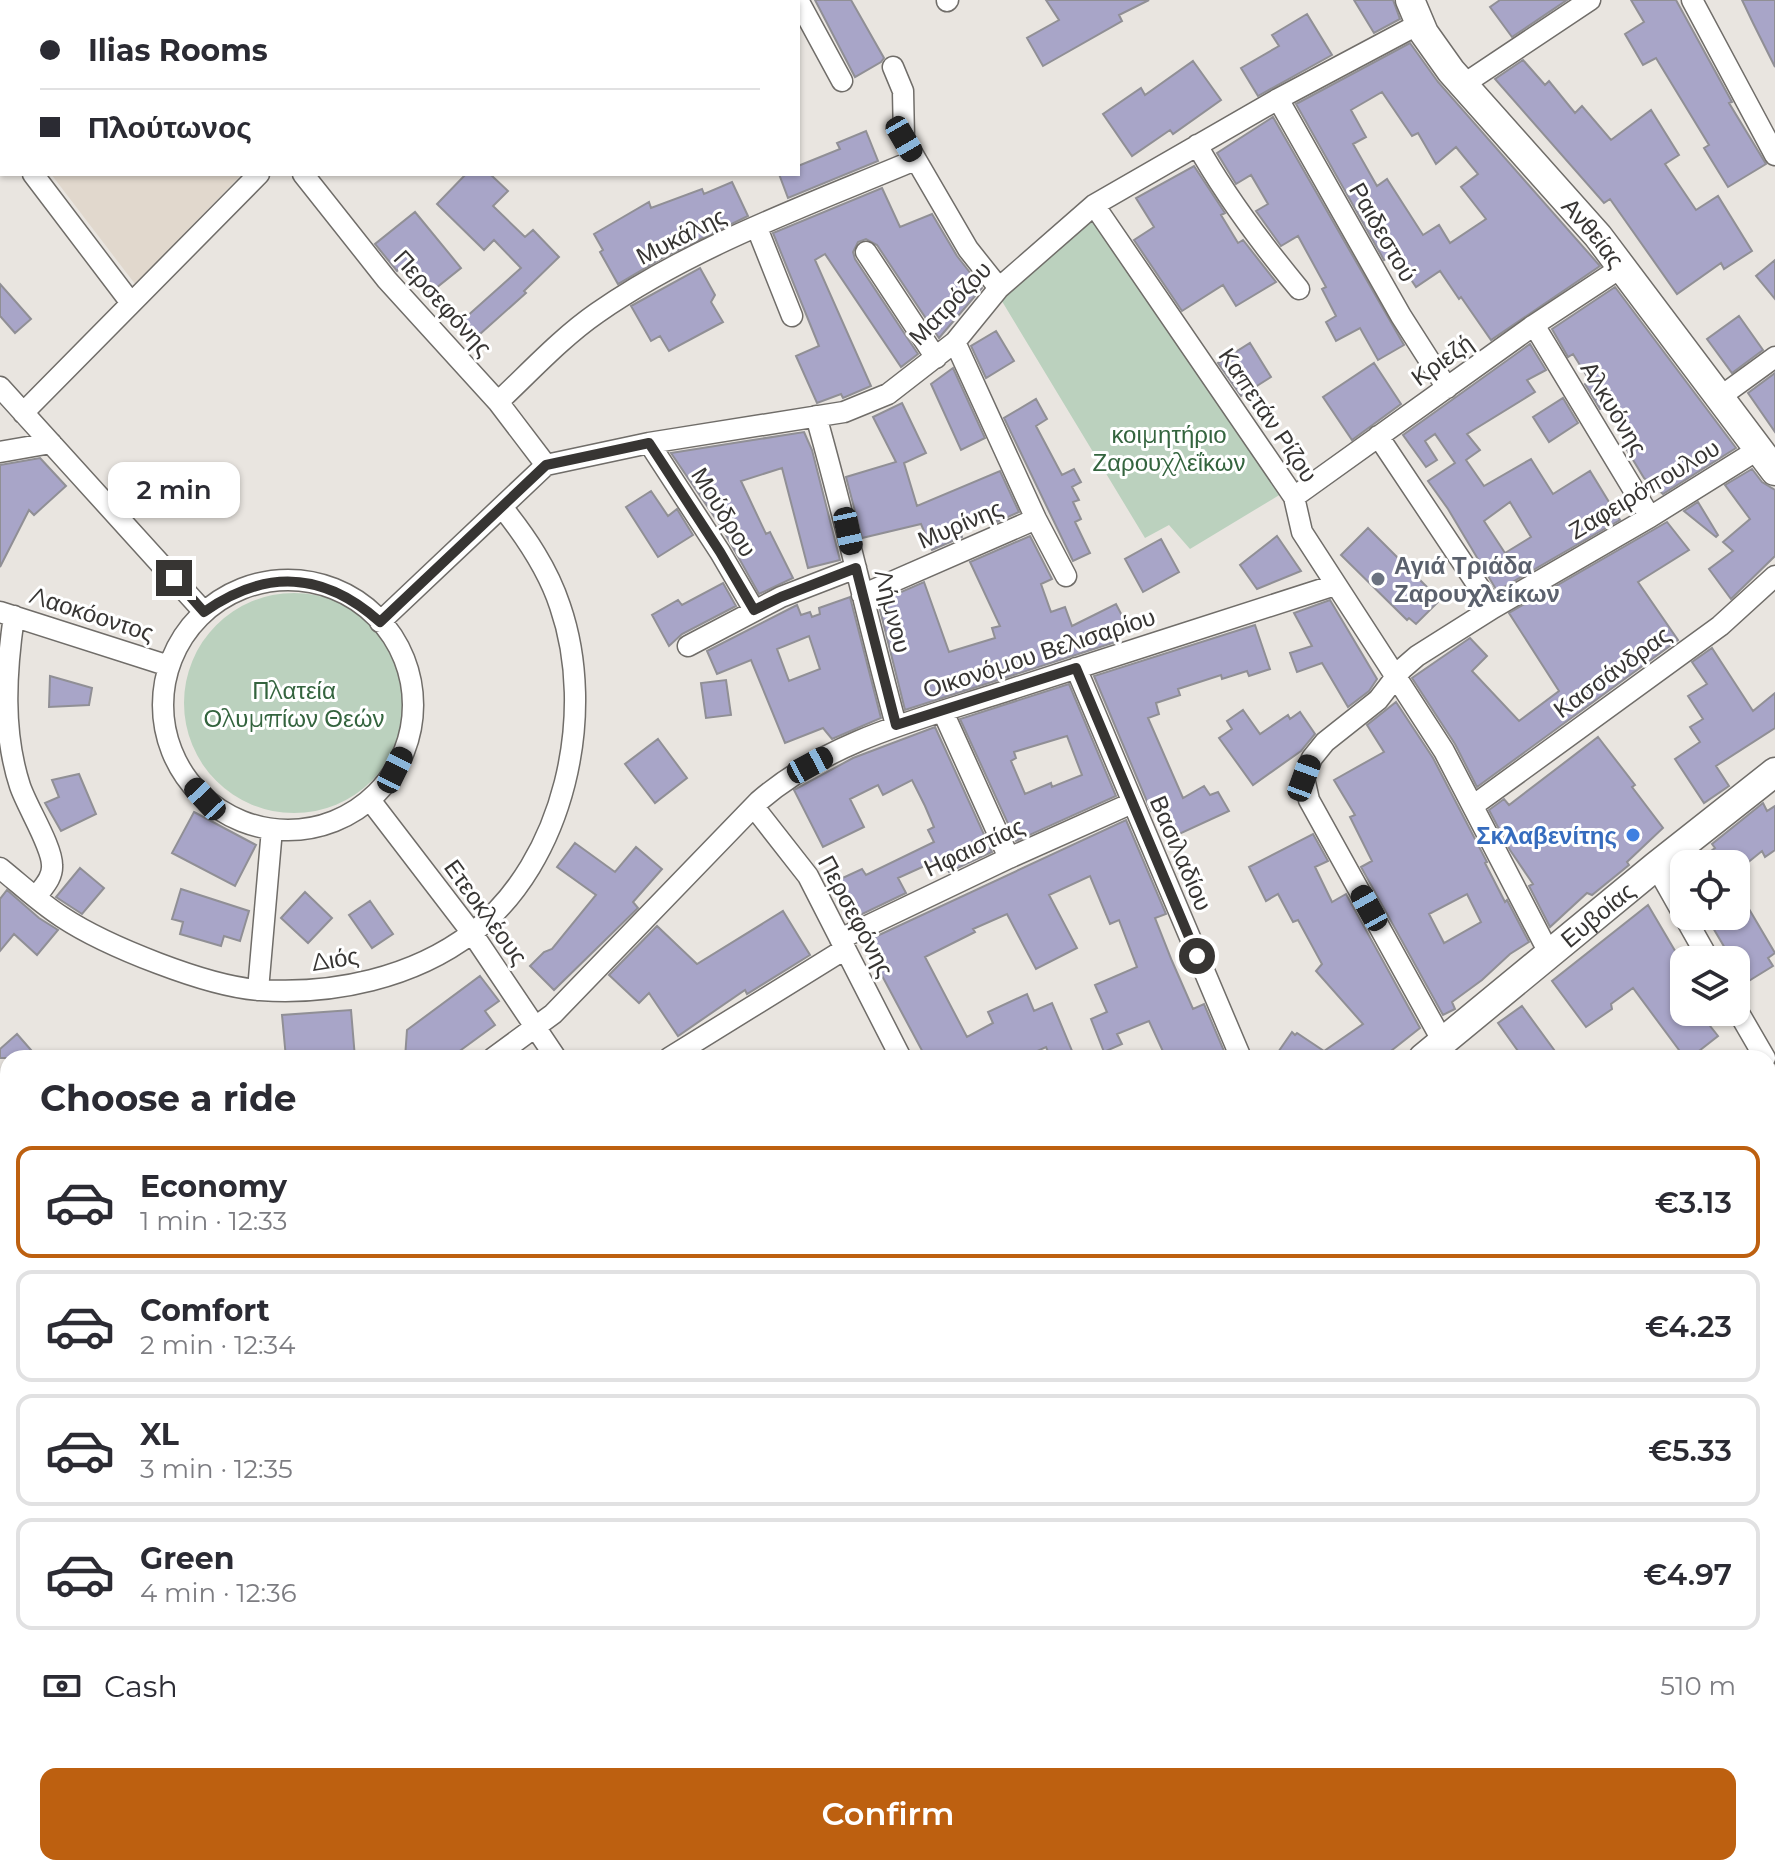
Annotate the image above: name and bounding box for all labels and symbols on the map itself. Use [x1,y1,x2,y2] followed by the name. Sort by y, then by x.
[882,112,926,166] car
[1343,177,1423,287] street label: Ραιδεστού
[1556,192,1631,273] street label: Ανθείας
[631,201,731,271] street label: Μυκάλης
[388,244,498,362] street label: Περσεφόνης
[903,255,997,351] street label: Ματρόζου
[1405,328,1479,392] street label: Κριεζή
[1212,342,1324,488] street label: Καπετάν Ρίζου
[1575,356,1653,460] street label: Αλκυόνης
[1093,420,1245,477] park label: κοιμητήριο Ζαρουχλεΐκων
[1563,433,1725,545] street label: Ζαφειρόπουλου
[108,462,240,518] callout: 2 min
[685,462,763,562] street label: Μούδρου
[913,493,1007,555] street label: Μυρίνης
[831,505,865,557] car
[1394,551,1560,608] place label: Αγιά Τριάδα Ζαρουχλείκων
[156,560,192,596] route end
[869,566,917,656] street label: Λήμνου
[1369,570,1387,588] marker: Αγιά Τριάδα Ζαρουχλείκων
[26,580,158,648] street label: Λαοκόοντος
[919,602,1159,704] street label: Οικονόμου Βελισαρίου
[1548,620,1676,724] street label: Κασσάνδρας
[204,676,384,733] park label: Πλατεία Ολυμπίων Θεών
[374,743,416,797] car
[783,743,837,787] car
[1285,751,1323,805] car
[180,773,230,825] car
[1144,791,1218,915] street label: Βασιλαδίου
[919,811,1029,883] street label: Ηφαιστίας
[1476,821,1617,850] place label: Σκλαβενίτης
[1624,826,1642,844] marker: Σκλαβενίτης
[812,850,900,982] street label: Περσεφόνης
[438,854,534,970] street label: Ετεοκλέους
[1555,875,1640,953] street label: Ευβοίας
[1347,881,1391,935] car
[1179,938,1215,974] route start
[309,941,361,977] street label: Διός

